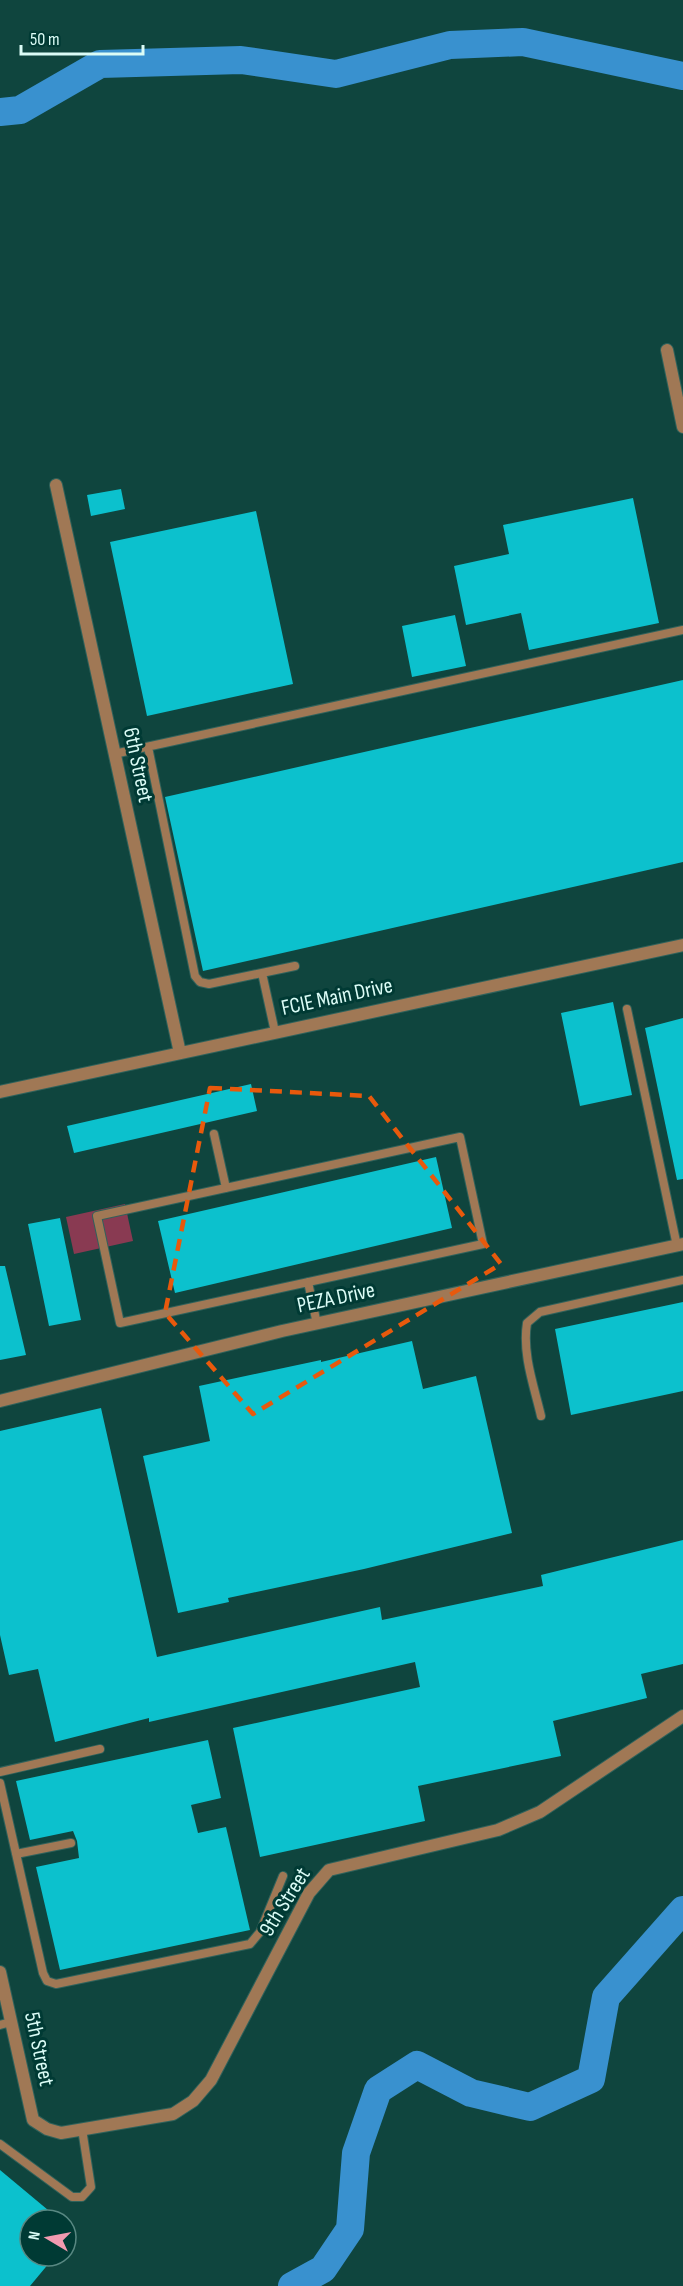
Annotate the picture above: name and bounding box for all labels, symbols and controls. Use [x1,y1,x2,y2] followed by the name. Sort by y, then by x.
[21,18,142,56] scale bar
[30,29,60,50] text: 50 m
[117,725,159,805] street label: 6th Street
[279,972,395,1022] street label: FCIE Main Drive
[295,1277,377,1319] street label: PEZA Drive
[253,1862,317,1941] street label: 9th Street
[18,2010,60,2089] street label: 5th Street
[18,2208,78,2268] north arrow
[25,2230,45,2242] text: N

